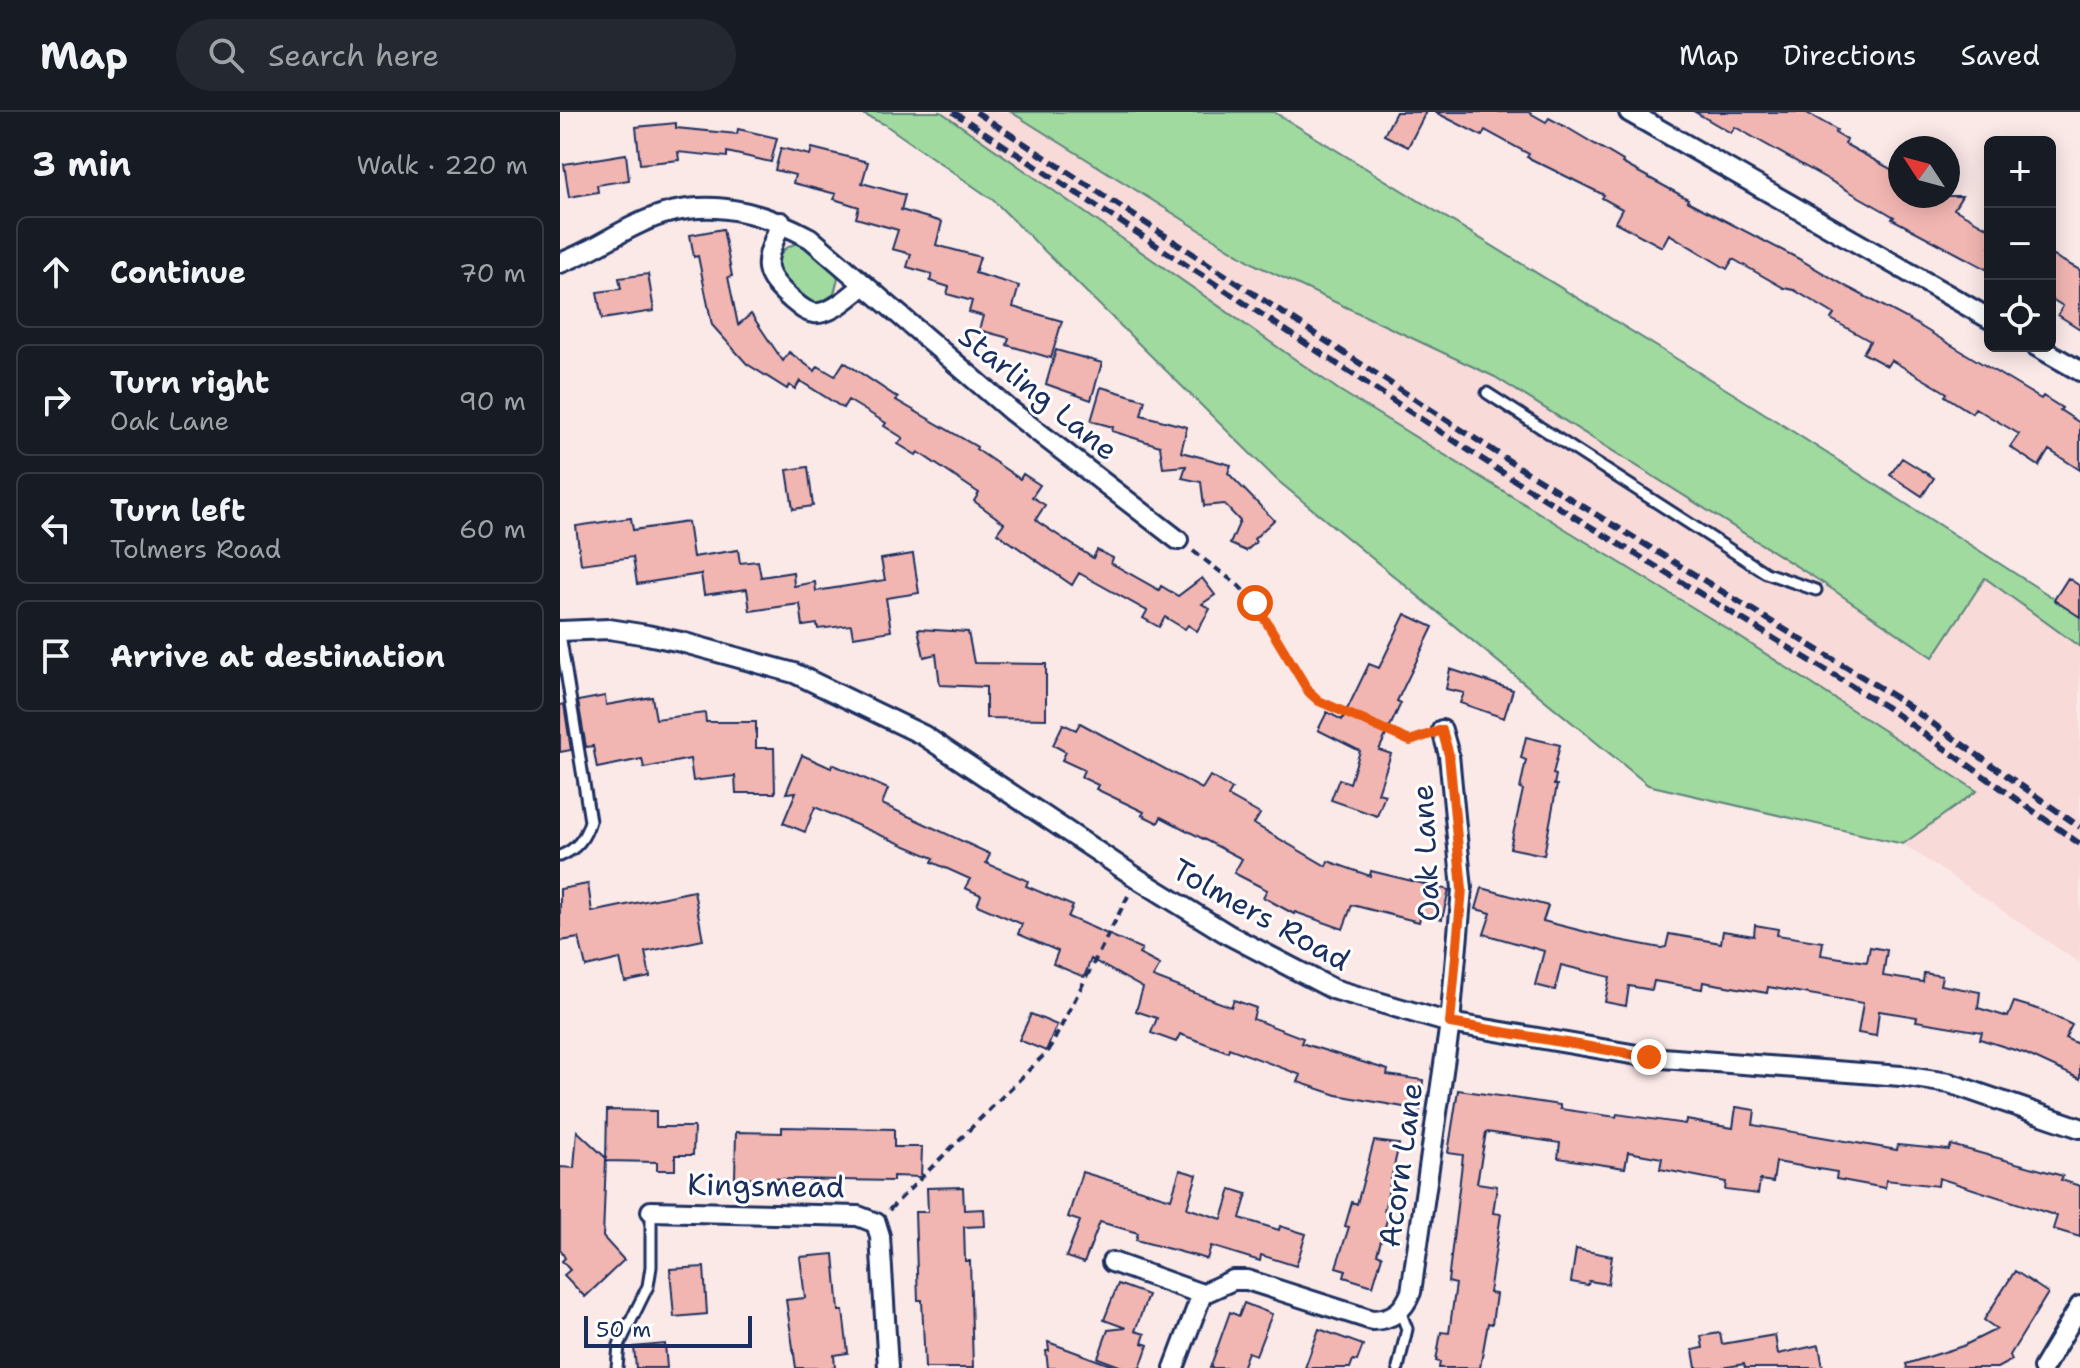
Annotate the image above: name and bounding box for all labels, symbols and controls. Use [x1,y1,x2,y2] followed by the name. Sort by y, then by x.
[176,19,736,91] search box
[40,30,128,81] text: Map
[204,33,248,77] icon: search
[268,35,439,76] text: Search here
[1679,36,1739,74] text: Map
[1783,36,1917,74] text: Directions
[1961,36,2040,74] text: Saved
[1888,136,1960,208] north arrow
[1984,136,2056,352] map controls
[1984,136,2056,208] button: +
[32,141,131,187] text: 3 min
[356,147,528,182] text: Walk · 220 m
[1984,208,2056,280] button: −
[34,250,78,294] icon: ahead
[110,252,246,293] text: Continue
[459,255,526,290] text: 70 m
[1984,280,2056,352] button: locate
[950,316,1127,470] street label: Starling Lane
[110,362,269,403] text: Turn right
[34,378,78,422] icon: right
[459,383,526,418] text: 90 m
[110,403,229,438] text: Oak Lane
[110,490,245,531] text: Turn left
[34,506,78,550] icon: left
[459,511,526,546] text: 60 m
[110,531,281,566] text: Tolmers Road
[1237,585,1273,621] route start
[34,634,78,678] icon: arrive
[110,636,445,677] text: Arrive at destination
[1401,783,1450,923] street label: Oak Lane
[1165,849,1358,980] street label: Tolmers Road
[1631,1039,1667,1075] route end
[1369,1080,1432,1250] street label: Acorn Lane
[687,1164,845,1207] street label: Kingsmead
[584,1312,752,1348] scale bar
[596,1315,651,1344] text: 50 m

